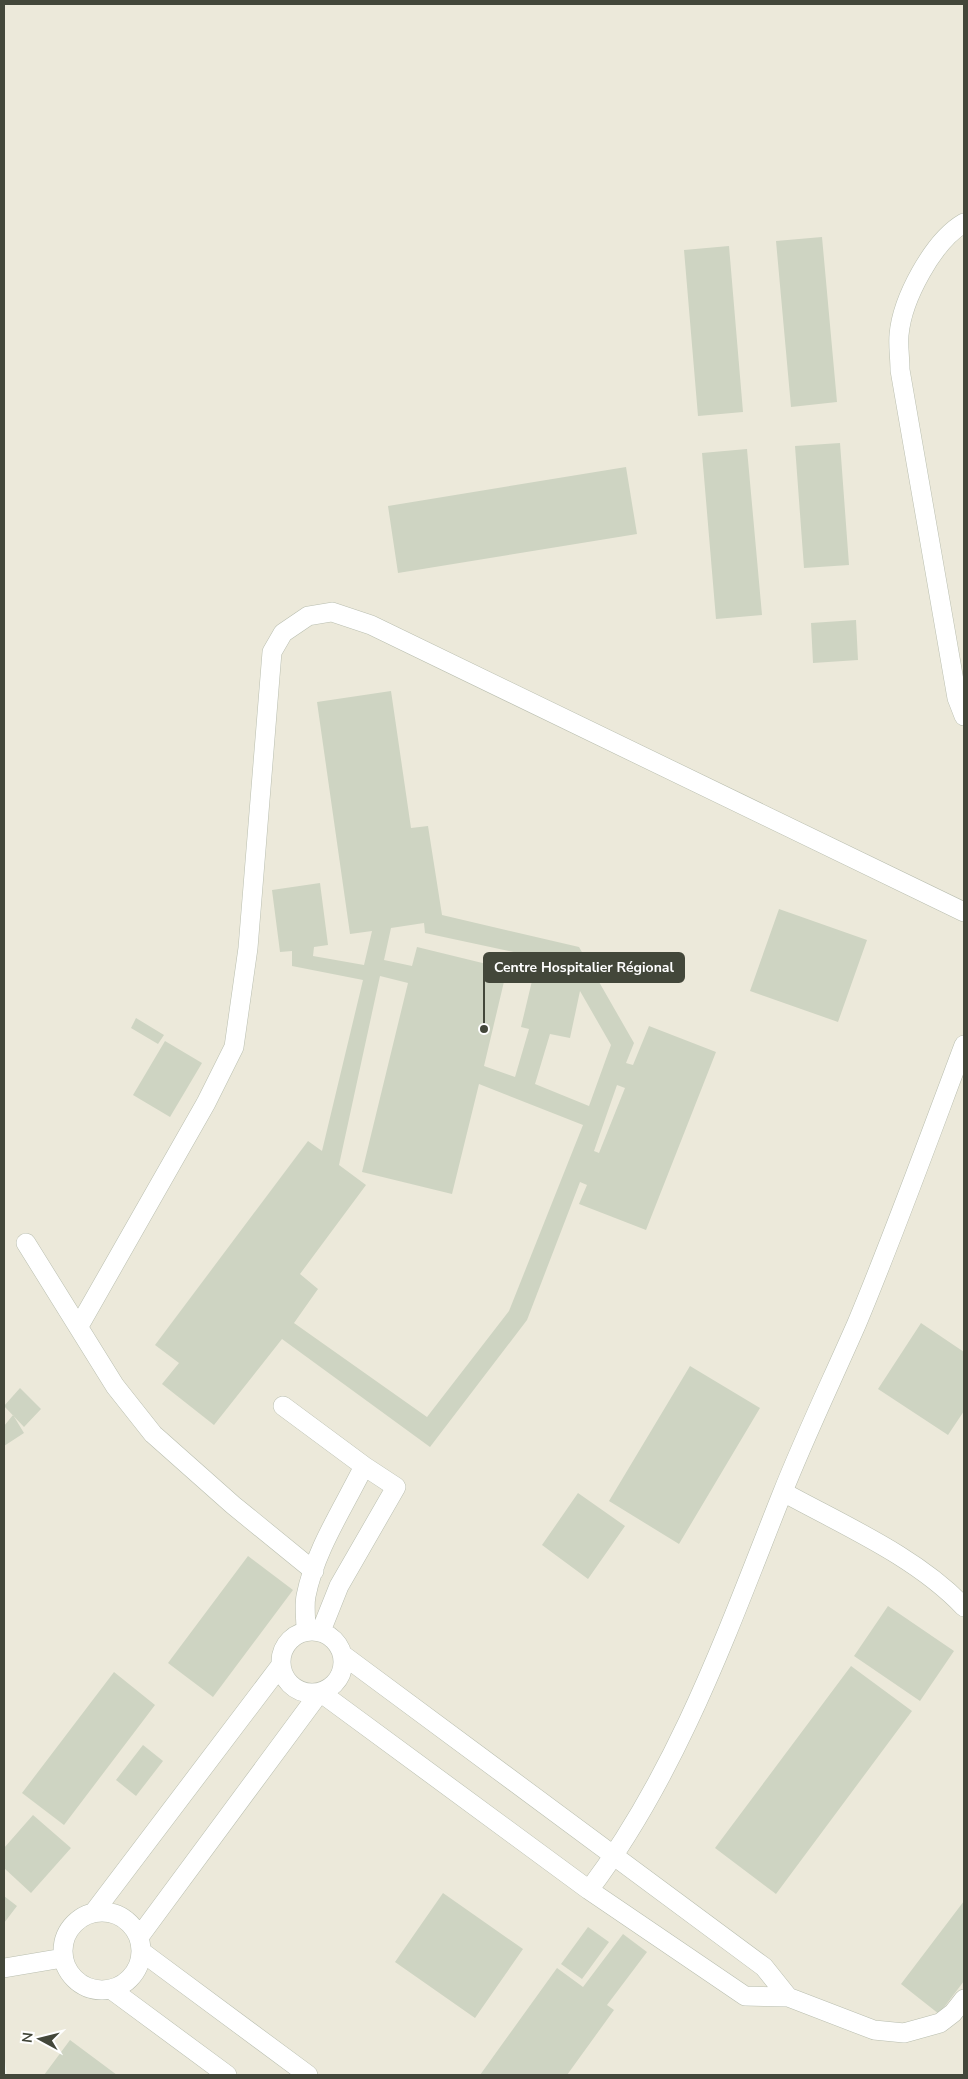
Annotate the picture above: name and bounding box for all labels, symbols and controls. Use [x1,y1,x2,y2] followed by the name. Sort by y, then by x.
[484,953,684,982] callout: Centre Hospitalier Régional
[494,958,674,977] text: Centre Hospitalier Régional
[15,2014,65,2064] north arrow
[18,2031,38,2044] text: N

